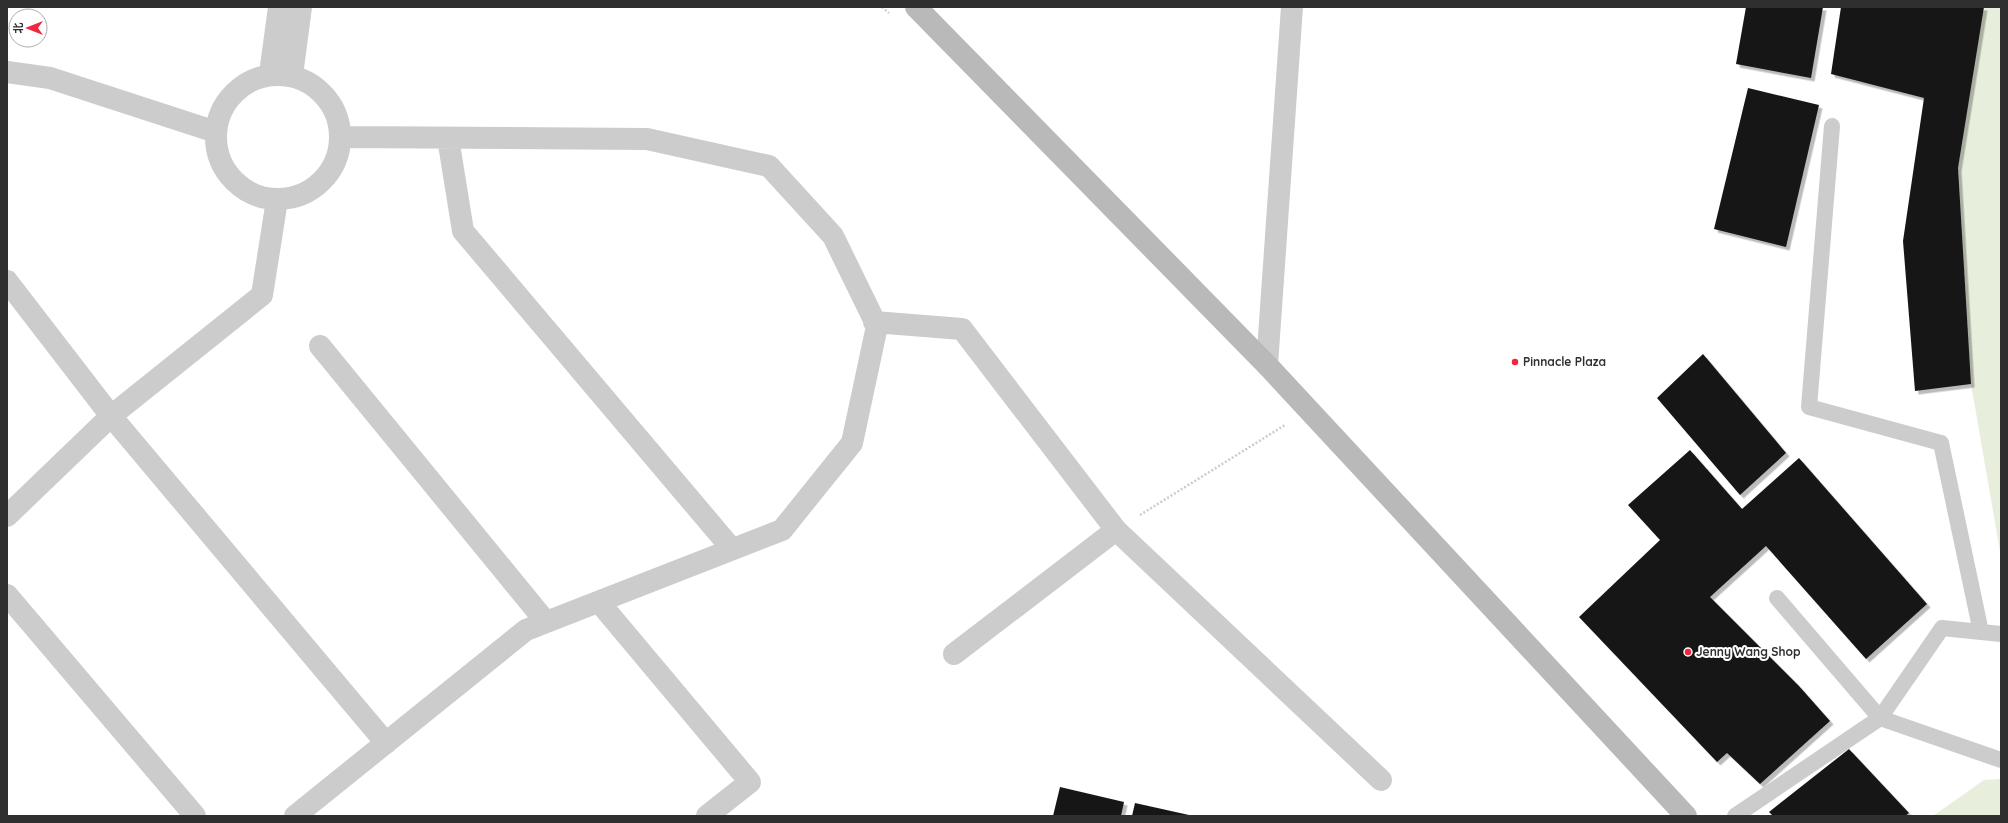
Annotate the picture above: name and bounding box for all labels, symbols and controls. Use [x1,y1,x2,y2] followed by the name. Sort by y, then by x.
[8,8,48,48] north arrow
[11,23,25,34] text: 北
[1523,354,1606,369] place label: Pinnacle Plaza
[1510,357,1520,367] marker: Pinnacle Plaza
[1696,644,1801,659] place label: Jenny Wang Shop
[1683,647,1693,657] marker: Jenny Wang Shop

